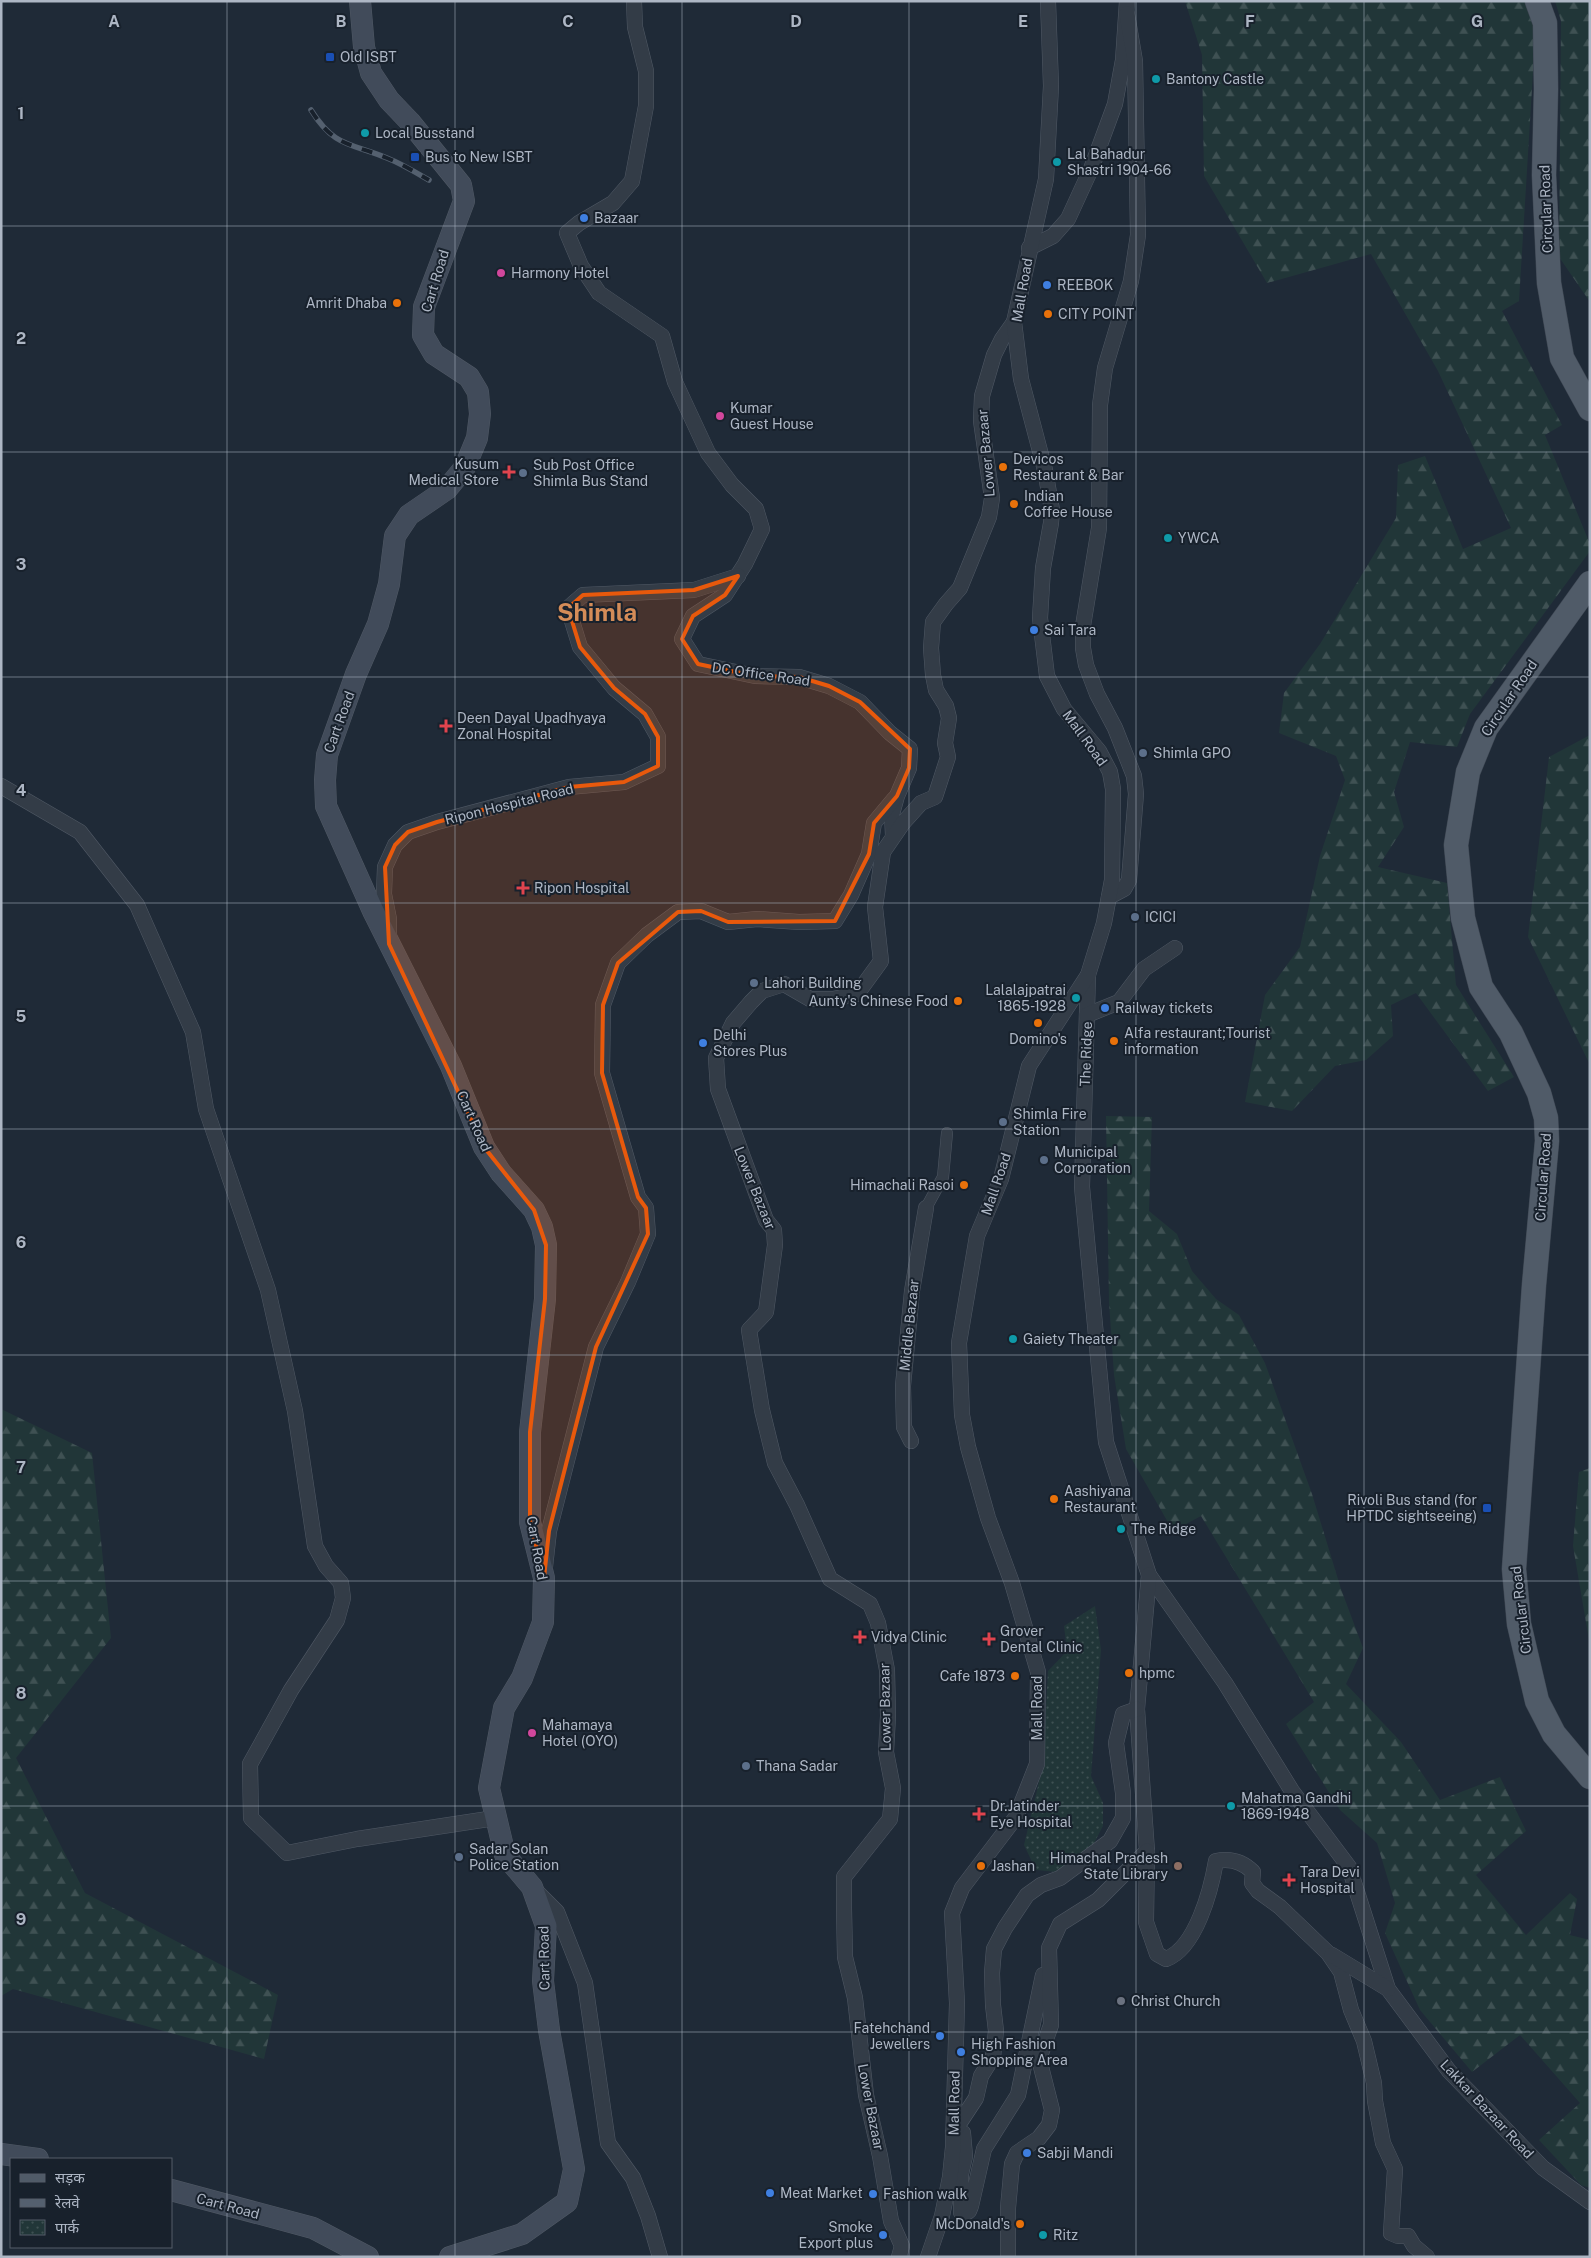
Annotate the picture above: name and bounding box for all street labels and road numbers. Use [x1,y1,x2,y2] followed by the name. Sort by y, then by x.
[1536,165,1556,253] street label: Circular Road
[418,248,452,314] street label: Cart Road
[1008,257,1036,323] street label: Mall Road
[974,408,998,498] street label: Lower Bazaar
[1478,657,1540,739] street label: Circular Road
[711,659,811,689] street label: DC Office Road
[320,689,358,755] street label: Cart Road
[1059,707,1111,769] street label: Mall Road
[443,780,575,828] street label: Ripon Hospital Road
[1077,1021,1095,1087] street label: The Ridge
[454,1088,494,1154] street label: Cart Road
[1532,1132,1554,1222] street label: Circular Road
[731,1144,779,1232] street label: Lower Bazaar
[978,1151,1014,1217] street label: Mall Road
[896,1278,922,1372] street label: Middle Bazaar
[524,1515,550,1581] street label: Cart Road
[1508,1565,1534,1655] street label: Circular Road
[876,1663,894,1751] street label: Lower Bazaar
[1029,1676,1045,1740] street label: Mall Road
[535,1926,553,1990] street label: Cart Road
[1437,2056,1537,2162] street label: Lakkar Bazaar Road
[855,2062,887,2152] street label: Lower Bazaar
[945,2070,963,2136] street label: Mall Road
[195,2190,261,2222] street label: Cart Road

